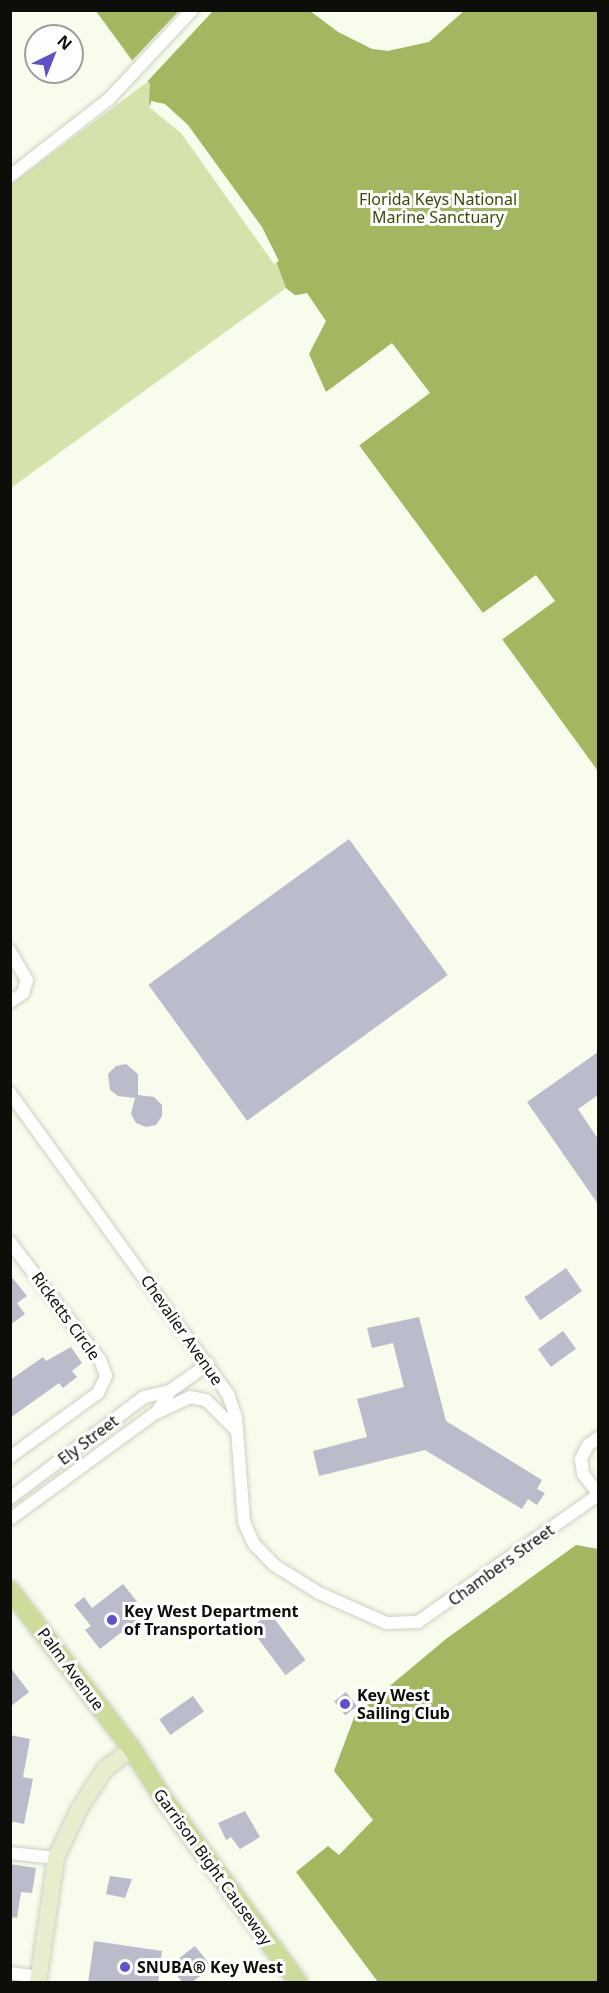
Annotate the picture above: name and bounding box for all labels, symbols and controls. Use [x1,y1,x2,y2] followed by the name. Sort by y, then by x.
[24,24,84,84] north arrow
[53,30,77,55] text: N
[359,189,517,227] park label: Florida Keys National Marine Sanctuary
[28,1268,104,1364] street label: Ricketts Circle
[137,1271,227,1389] street label: Chevalier Avenue
[54,1411,122,1469] street label: Ely Street
[444,1520,558,1610] street label: Chambers Street
[124,1601,299,1639] place label: Key West Department of Transportation
[105,1613,119,1627] marker: Key West Department of Transportation
[34,1624,108,1714] street label: Palm Avenue
[357,1685,450,1723] place label: Key West Sailing Club
[338,1697,352,1711] marker: Key West Sailing Club
[150,1785,276,1949] street label: Garrison Bight Causeway
[137,1957,283,1977] place label: SNUBA® Key West
[118,1960,132,1974] marker: SNUBA® Key West

